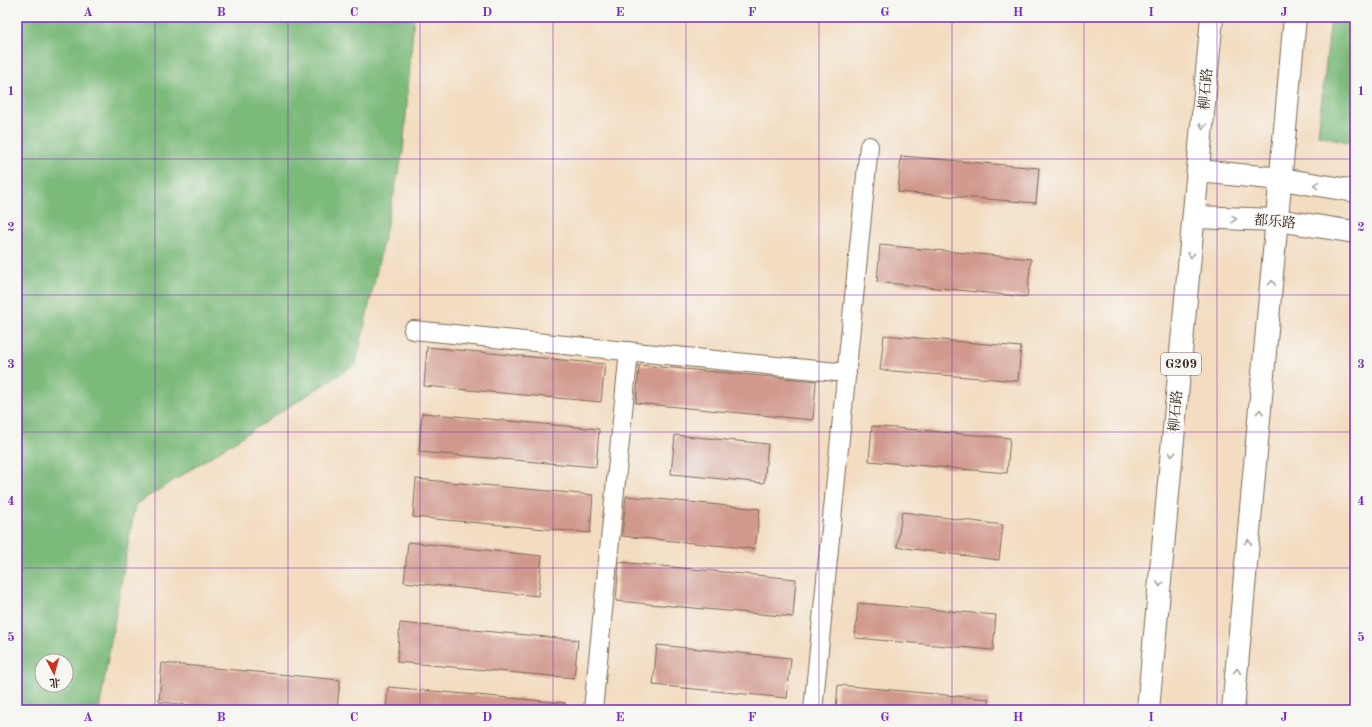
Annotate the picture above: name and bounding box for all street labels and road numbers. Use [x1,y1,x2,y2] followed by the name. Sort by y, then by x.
[1196,67,1215,111] street label: 柳石路
[1253,212,1297,231] street label: 都乐路
[1161,353,1201,375] road number: G209
[1166,389,1185,433] street label: 柳石路

